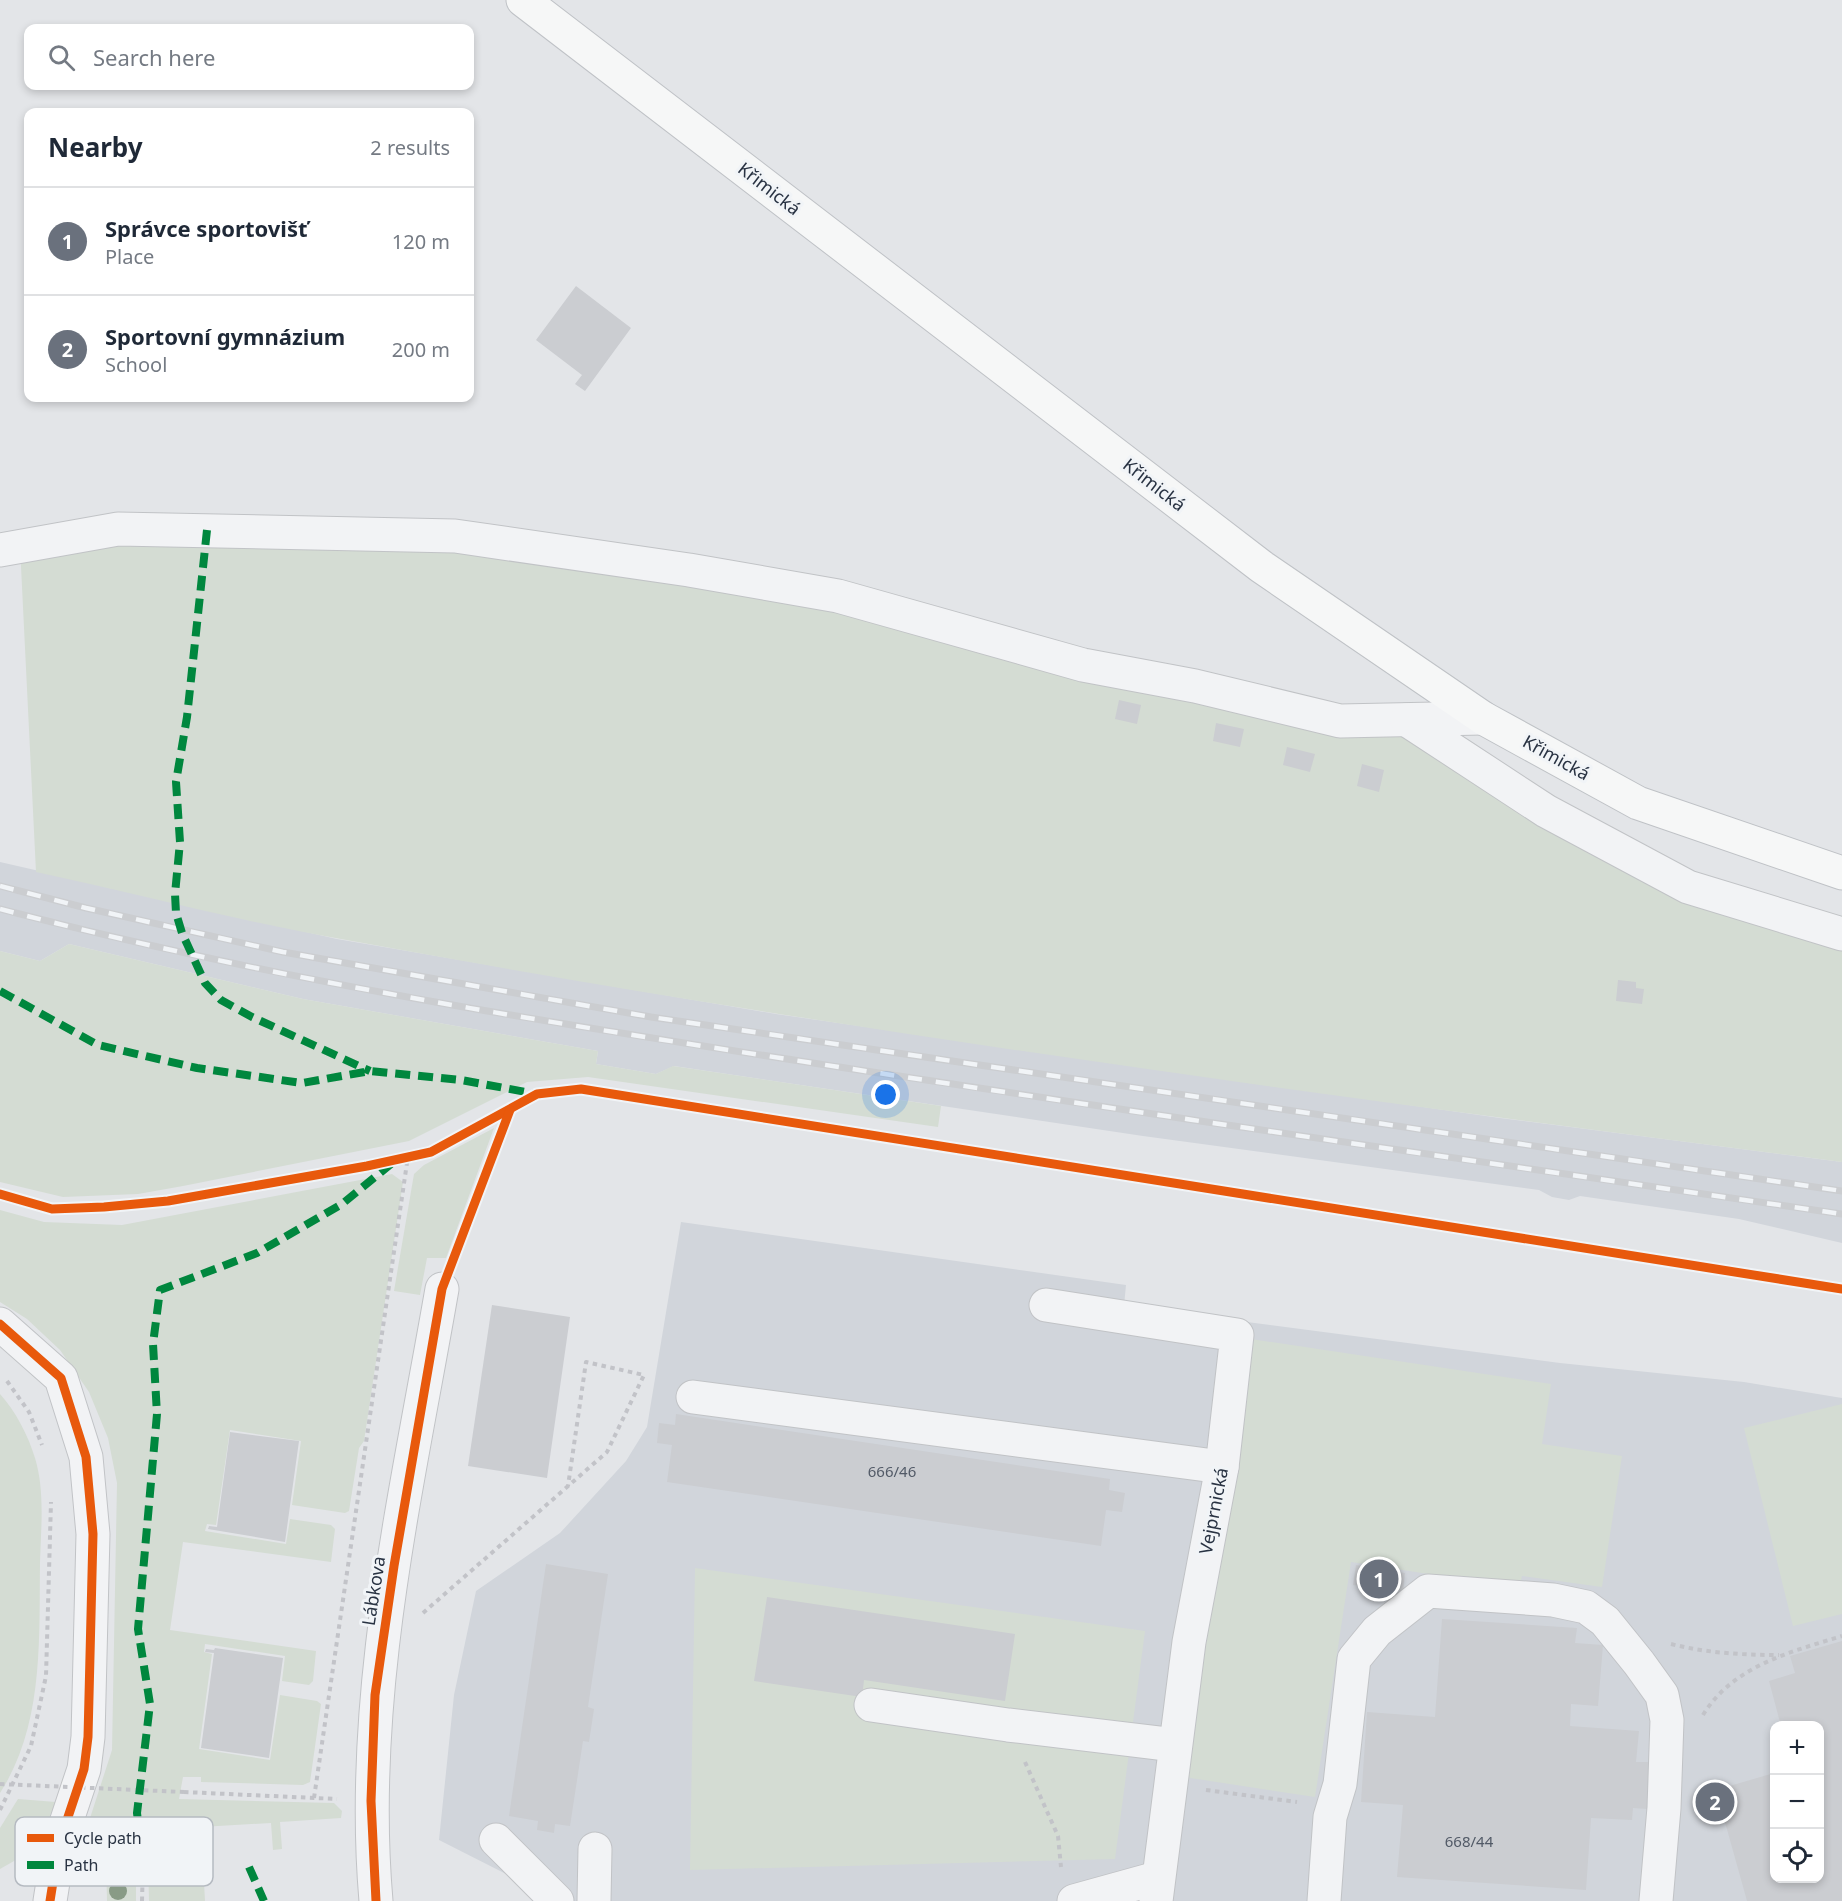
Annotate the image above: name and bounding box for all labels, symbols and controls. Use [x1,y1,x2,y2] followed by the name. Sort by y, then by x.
[24,24,474,90] search box
[45,41,78,74] icon: search
[93,42,215,72] text: Search here
[48,129,143,165] text: Nearby
[370,134,450,161] text: 2 results
[733,156,806,220] street label: Křimická
[105,213,308,243] text: Správce sportovišť
[62,228,73,255] text: 1
[392,228,450,255] text: 120 m
[105,243,154,270] text: Place
[105,321,345,351] text: Sportovní gymnázium
[62,336,73,363] text: 2
[392,336,450,363] text: 200 m
[105,351,167,378] text: School
[1118,452,1191,516] street label: Křimická
[1519,729,1594,785] street label: Křimická
[871,1080,900,1109] your location
[868,1461,916,1481] house number: 666/46
[1193,1465,1233,1556] street label: Vejprnická
[356,1554,390,1627] street label: Lábkova
[1360,1556,1398,1602] pin: 1
[1770,1721,1824,1883] map controls
[1770,1721,1824,1775] button: +
[1770,1775,1824,1829] button: −
[1696,1780,1734,1824] pin: 2
[15,1817,213,1886] legend
[64,1827,142,1849] text: Cycle path
[1770,1829,1824,1883] button: locate
[1445,1831,1494,1851] house number: 668/44
[64,1854,98,1876] text: Path

